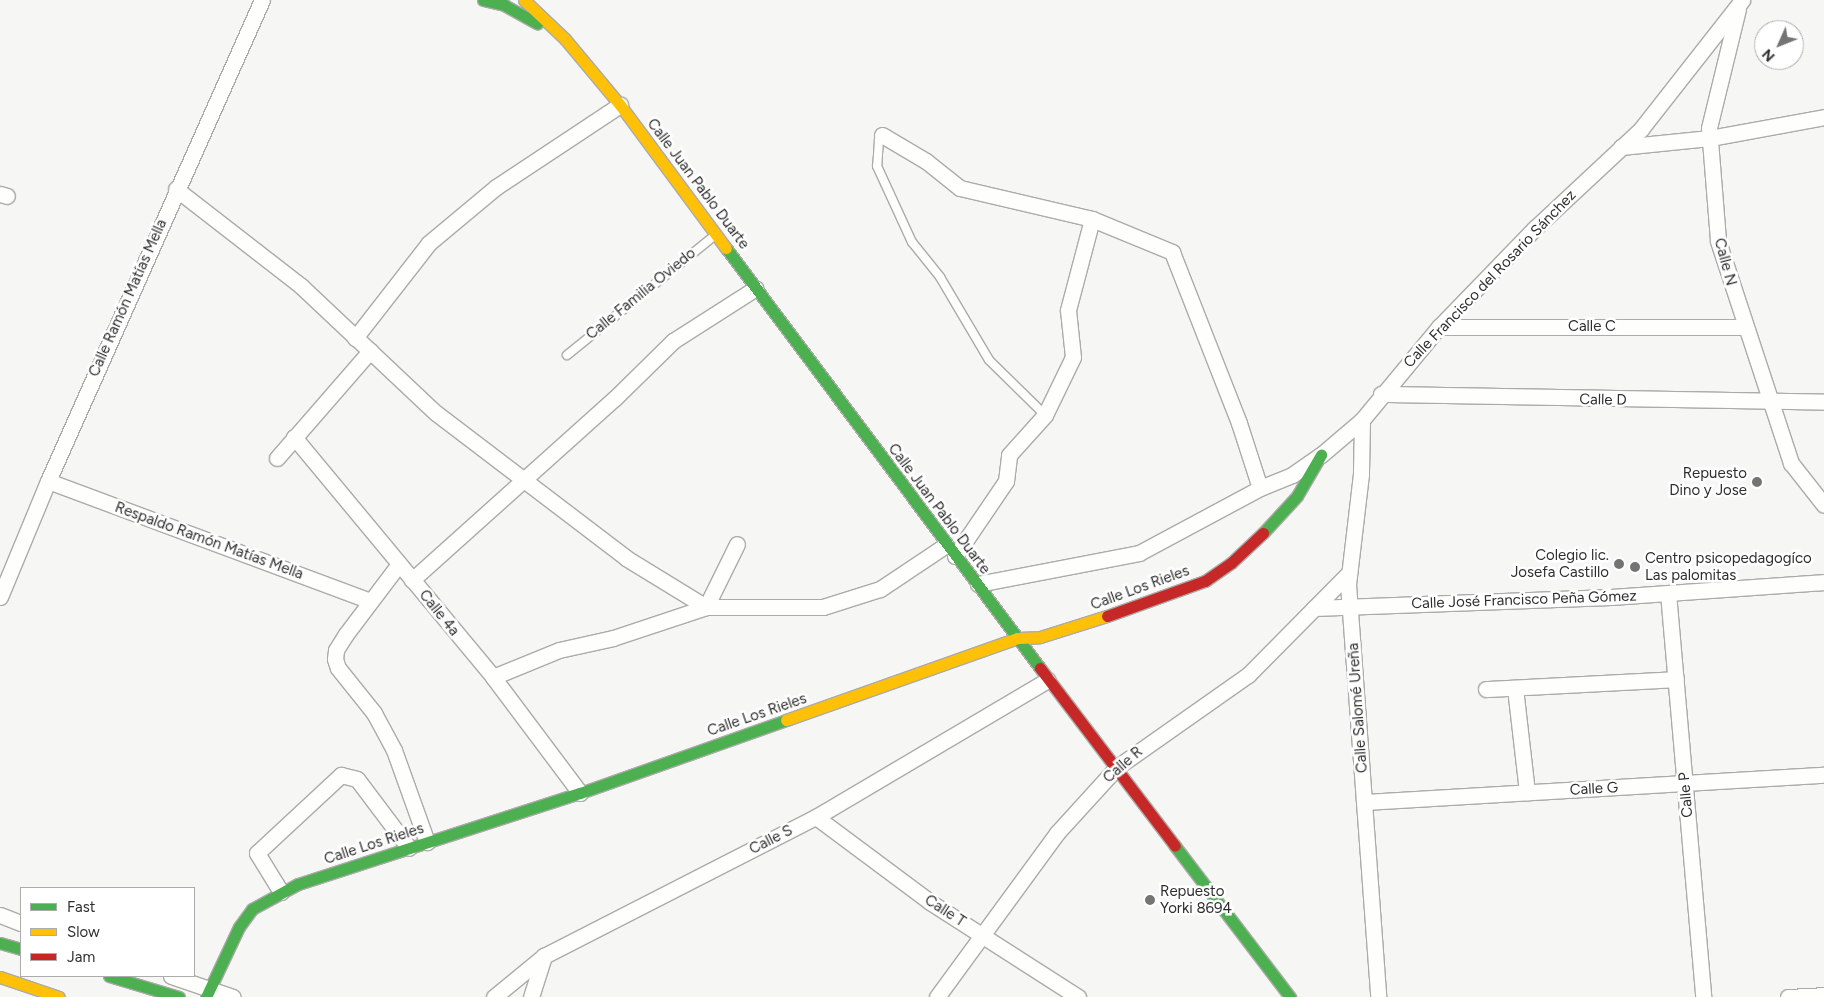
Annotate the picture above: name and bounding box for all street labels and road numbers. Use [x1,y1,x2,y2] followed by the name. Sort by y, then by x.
[643,115,753,253] street label: Calle Juan Pablo Duarte
[1400,186,1580,372] street label: Calle Francisco del Rosario Sánchez
[85,216,171,380] street label: Calle Ramón Matías Mella
[1710,236,1740,288] street label: Calle N
[583,244,699,344] street label: Calle Familia Oviedo
[1568,318,1616,336] street label: Calle C
[1579,391,1627,409] street label: Calle D
[884,440,994,578] street label: Calle Juan Pablo Duarte
[112,498,306,584] street label: Respaldo Ramón Matías Mella
[1088,562,1192,614] street label: Calle Los Rieles
[415,586,463,640] street label: Calle 4a
[1411,587,1637,613] street label: Calle José Francisco Peña Gómez
[1344,642,1372,774] street label: Calle Salomé Ureña
[705,690,809,740] street label: Calle Los Rieles
[1100,743,1146,787] street label: Calle R
[1675,771,1697,819] street label: Calle P
[1569,779,1619,799] street label: Calle G
[322,819,426,869] street label: Calle Los Rieles
[746,822,796,858] street label: Calle S
[921,891,969,931] street label: Calle T

